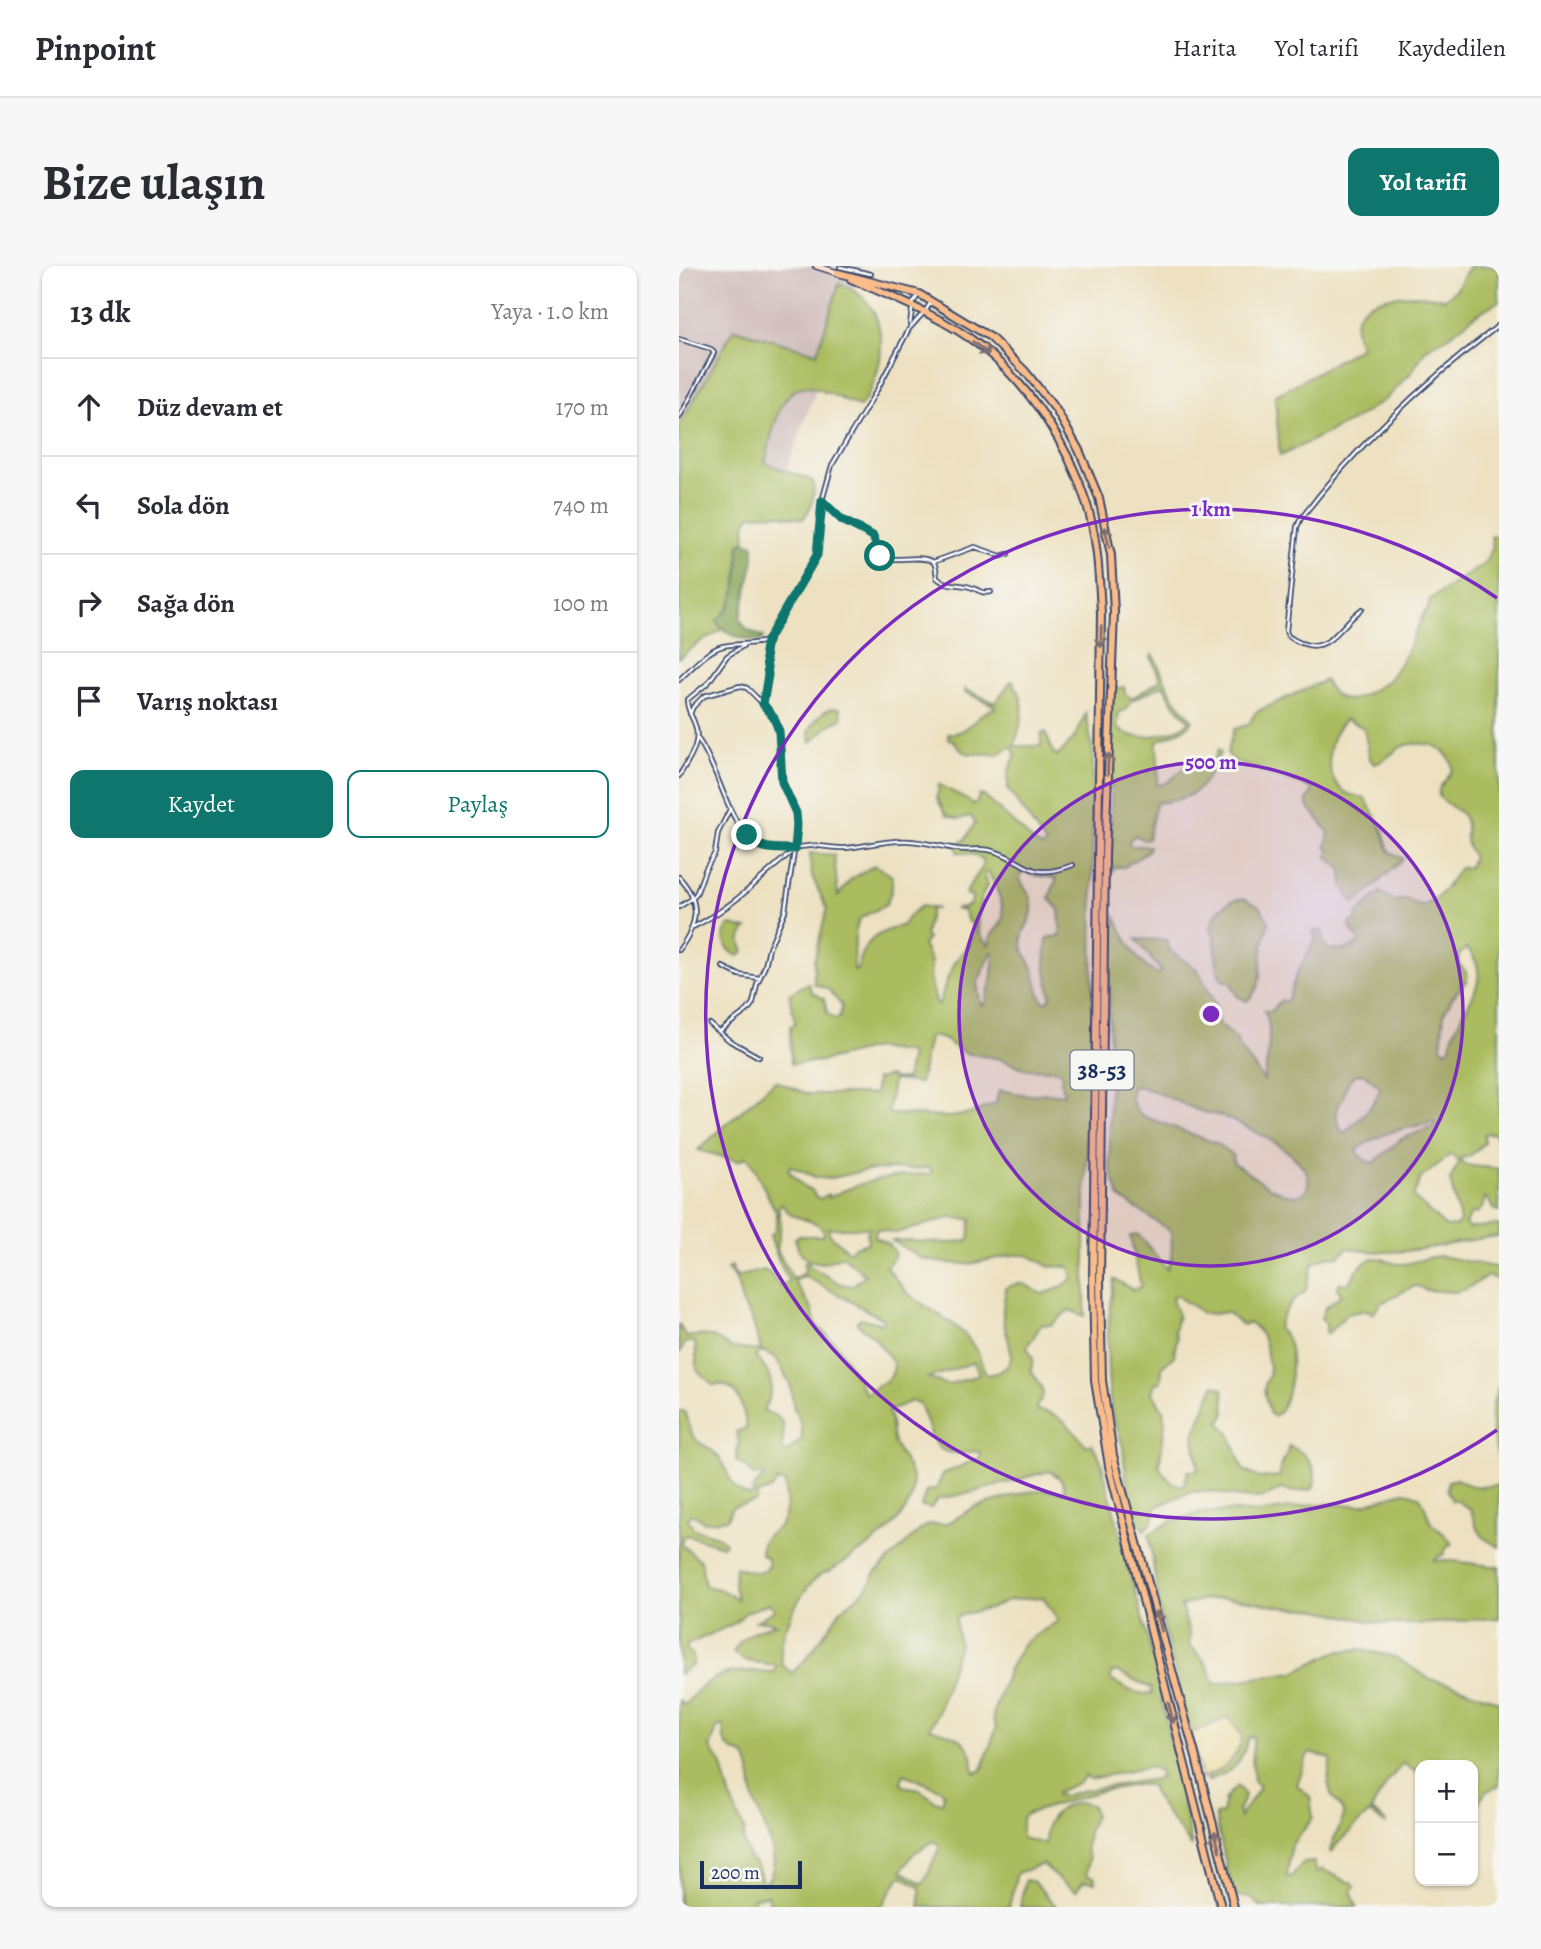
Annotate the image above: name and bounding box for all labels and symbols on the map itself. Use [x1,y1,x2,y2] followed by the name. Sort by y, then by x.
[971,340,989,355] one-way arrow
[1191,495,1231,523] text: 1 km
[1099,526,1113,549] one-way arrow
[864,540,895,571] route start
[1094,625,1107,648] one-way arrow
[1185,748,1237,776] text: 500 m
[1102,752,1115,775] one-way arrow
[731,819,762,850] route end
[1199,1002,1223,1026] centre of rings
[1071,1050,1133,1090] road number: 38-53
[1151,1610,1164,1632] one-way arrow
[1165,1701,1178,1723] one-way arrow
[1210,1830,1223,1853] one-way arrow
[700,1858,801,1890] scale bar

